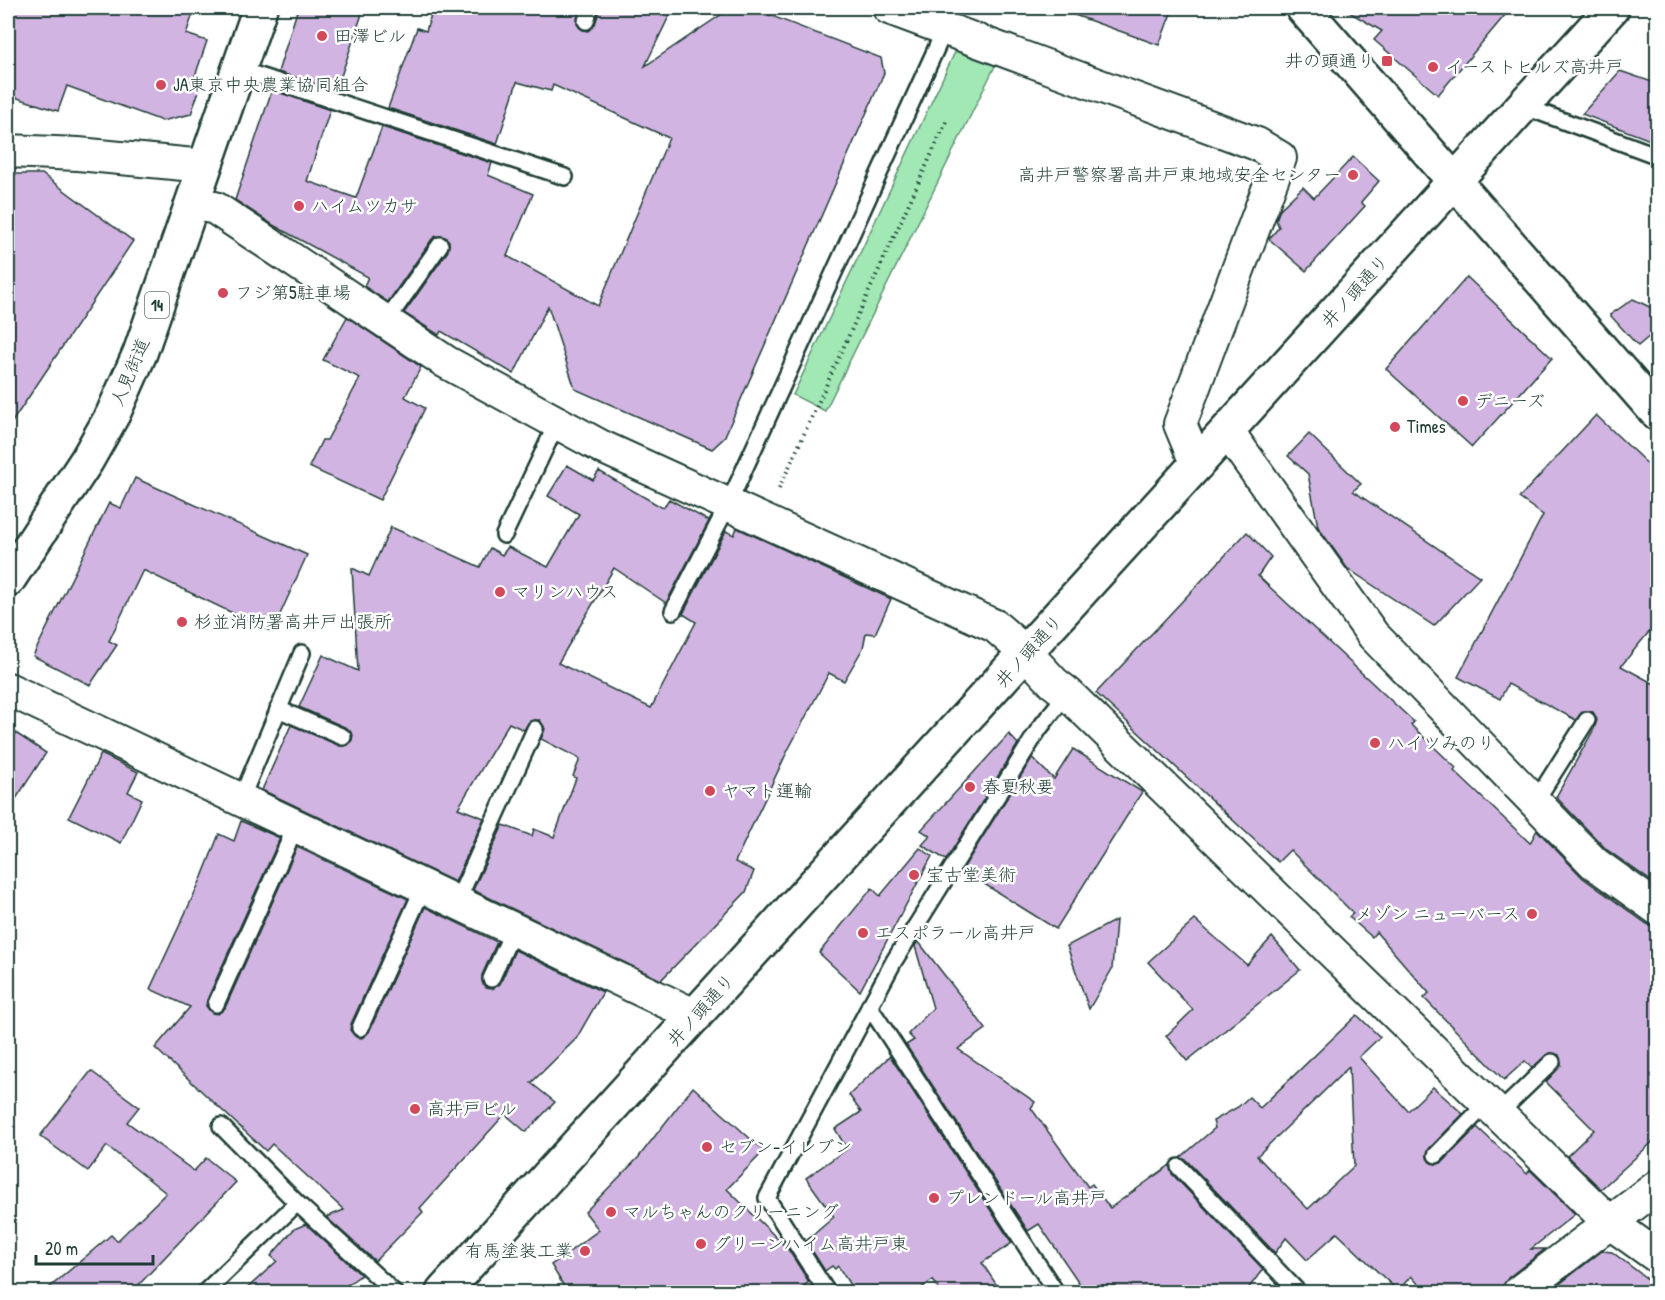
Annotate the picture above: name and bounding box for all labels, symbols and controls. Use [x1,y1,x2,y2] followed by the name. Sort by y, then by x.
[334,23,406,48] place label: 田澤ビル
[315,29,329,43] marker: 田澤ビル
[1285,48,1375,73] place label: 井の頭通り
[1380,54,1394,68] marker: 井の頭通り
[1445,54,1624,79] place label: イーストヒルズ高井戸
[1426,60,1440,74] marker: イーストヒルズ高井戸
[173,72,368,97] place label: JA東京中央農業協同組合
[154,78,168,92] marker: JA東京中央農業協同組合
[1018,162,1341,187] place label: 高井戸警察署高井戸東地域安全センター
[1346,168,1360,182] marker: 高井戸警察署高井戸東地域安全センター
[311,193,418,218] place label: ハイムツカサ
[292,199,306,213] marker: ハイムツカサ
[1315,249,1394,332] street label: 井ノ頭通り
[235,280,351,305] place label: フジ第5駐車場
[216,286,230,300] marker: フジ第5駐車場
[145,292,169,318] road number: 14
[104,334,155,410] street label: 人見街道
[1475,388,1545,413] place label: デニーズ
[1456,394,1470,408] marker: デニーズ
[1407,414,1446,439] place label: Times
[1388,420,1402,434] marker: Times
[512,579,618,604] place label: マリンハウス
[493,585,507,599] marker: マリンハウス
[194,609,392,634] place label: 杉並消防署高井戸出張所
[989,609,1068,692] street label: 井ノ頭通り
[175,615,189,629] marker: 杉並消防署高井戸出張所
[1387,730,1495,755] place label: ハイツみのり
[1368,736,1382,750] marker: ハイツみのり
[982,774,1054,799] place label: 春夏秋要
[722,778,812,803] place label: ヤマト運輸
[963,780,977,794] marker: 春夏秋要
[703,784,717,798] marker: ヤマト運輸
[926,862,1016,887] place label: 宝古堂美術
[907,868,921,882] marker: 宝古堂美術
[1355,901,1520,926] place label: メゾン ニューバース
[1525,907,1539,921] marker: メゾン ニューバース
[875,920,1036,945] place label: エスポラール高井戸
[856,926,870,940] marker: エスポラール高井戸
[661,968,740,1051] street label: 井ノ頭通り
[427,1096,517,1121] place label: 高井戸ビル
[408,1102,422,1116] marker: 高井戸ビル
[719,1134,852,1159] place label: セブン-イレブン
[700,1140,714,1154] marker: セブン-イレブン
[946,1185,1107,1210] place label: プレンドール高井戸
[927,1191,941,1205] marker: プレンドール高井戸
[623,1199,839,1224] place label: マルちゃんのクリーニング
[604,1205,618,1219] marker: マルちゃんのクリーニング
[36,1228,153,1266] scale bar
[713,1231,908,1256] place label: グリーンハイム高井戸東
[45,1236,78,1261] text: 20 m
[694,1237,708,1251] marker: グリーンハイム高井戸東
[465,1238,573,1263] place label: 有馬塗装工業
[578,1244,592,1258] marker: 有馬塗装工業

